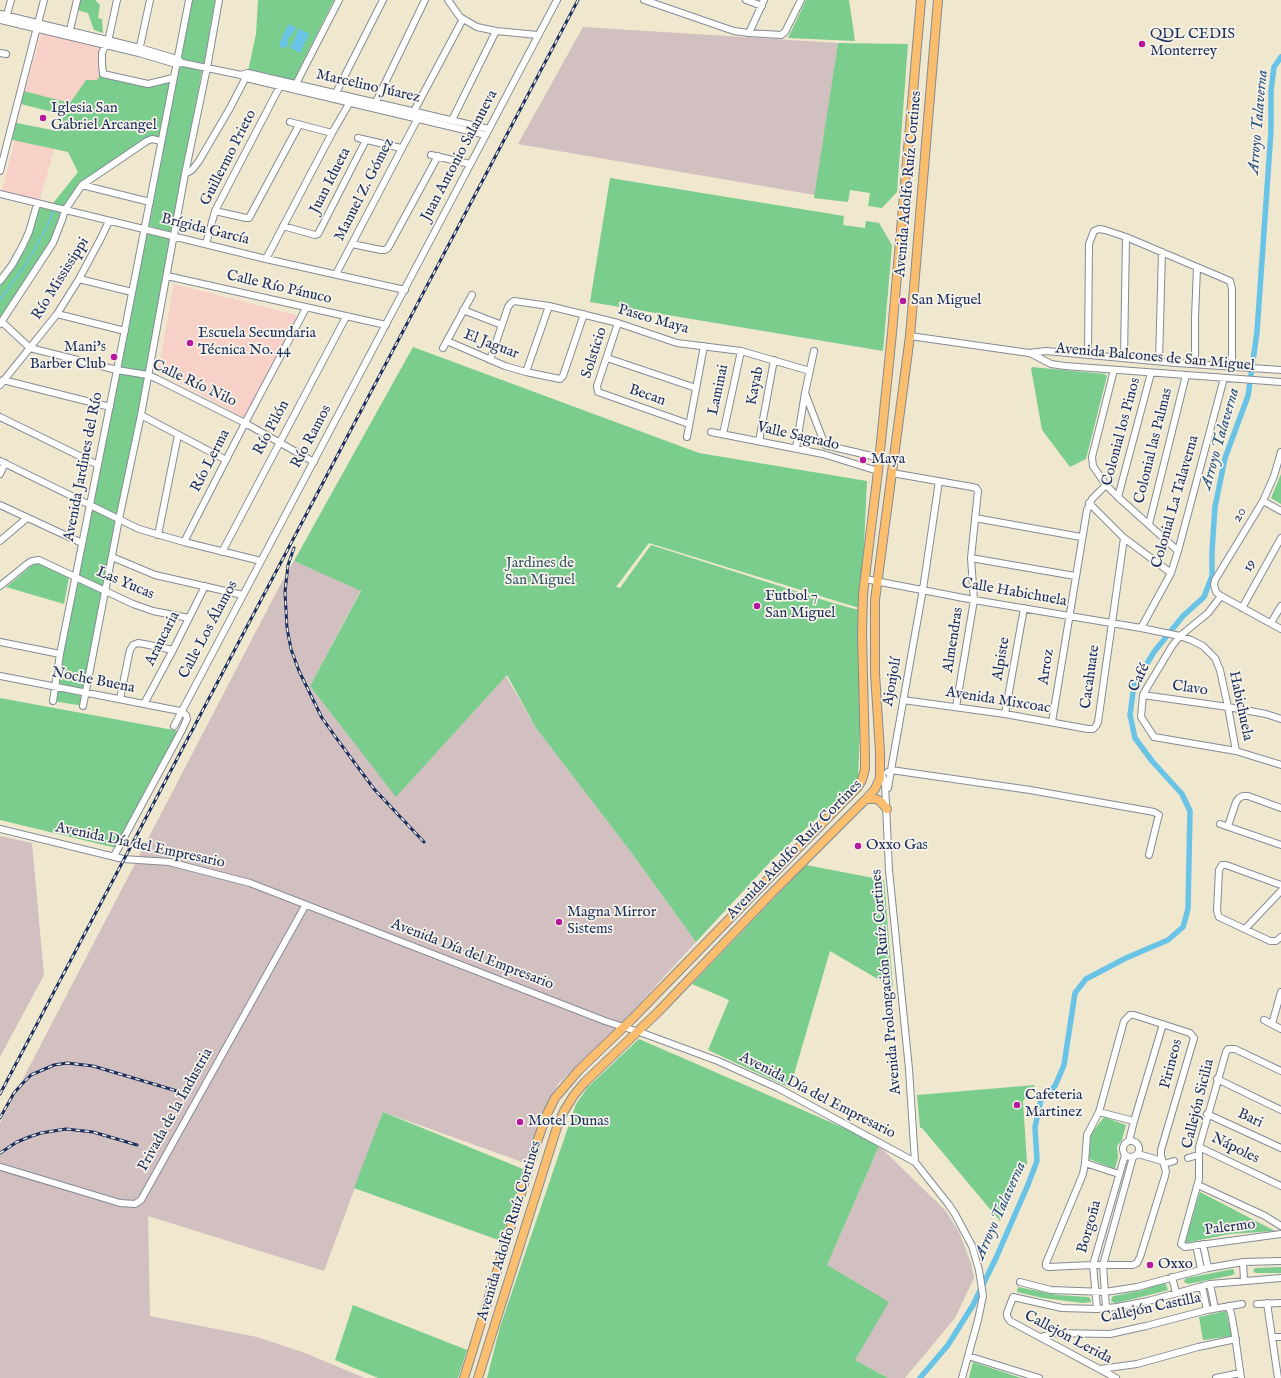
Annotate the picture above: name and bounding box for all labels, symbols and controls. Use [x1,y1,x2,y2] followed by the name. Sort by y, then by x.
[1150,26,1235,61] place label: QDL CEDIS Monterrey
[1137,39,1147,49] marker: QDL CEDIS Monterrey
[314,66,422,108] street label: Marcelino Júarez
[1245,69,1273,175] water label: Arroyo Talaverna
[418,87,502,225] street label: Juan Antonio Salanueva
[892,90,926,278] street label: Avenida Adolfo Ruíz Cortines
[51,100,157,135] place label: Iglesia San Gabriel Arcangel
[197,107,261,209] street label: Guillermo Prieto
[38,113,48,123] marker: Iglesia San Gabriel Arcangel
[331,136,399,244] street label: Manuel Z. Gómez
[307,145,355,217] street label: Juan Idueta
[159,210,251,250] street label: Brígida García
[28,234,94,324] street label: Río Mississippi
[225,267,333,309] street label: Calle Río Pánuco
[911,292,981,310] place label: San Miguel
[898,296,908,306] marker: San Miguel
[616,301,690,339] street label: Paseo Maya
[198,325,316,360] place label: Escuela Secundaria Técnica No. 44
[578,325,612,381] street label: Solsticio
[461,326,521,364] street label: El Jaguar
[185,338,195,348] marker: Escuela Secundaria Técnica No. 44
[30,339,106,374] place label: Mani's Barber Club
[1055,340,1255,376] street label: Avenida Balcones de San Miguel
[109,352,119,362] marker: Mani's Barber Club
[149,357,239,411] street label: Calle Río Nilo
[705,363,733,417] street label: Laminai
[743,365,769,407] street label: Kayab
[1099,376,1145,488] street label: Colonial los Pinos
[626,381,668,411] street label: Becan
[1131,386,1177,506] street label: Colonial las Palmas
[1197,386,1245,492] water label: Arroyo Talaverna
[61,391,107,543] street label: Avenida Jardines del Río
[250,398,294,458] street label: Río Pilón
[288,402,336,472] street label: Río Ramos
[755,419,841,455] street label: Valle Sagrado
[188,427,234,495] street label: Río Lerma
[1148,434,1204,570] street label: Colonial La Talaverna
[871,451,905,469] place label: Maya
[858,455,868,465] marker: Maya
[1229,504,1251,526] street label: 20
[505,555,575,590] park label: Jardines de San Miguel
[1239,556,1261,576] street label: 19
[93,564,157,604] street label: Las Yucas
[960,575,1068,611] street label: Calle Habichuela
[176,578,242,682] street label: Calle Los Álamos
[765,588,835,623] place label: Futbol 7 San Miguel
[752,601,762,611] marker: Futbol 7 San Miguel
[940,606,968,674] street label: Almendras
[142,609,184,669] street label: Araucaria
[989,636,1015,682] street label: Alpiste
[1078,644,1104,710] street label: Cacahuate
[1035,648,1059,686] street label: Arroz
[880,656,906,708] street label: Ajonjolí
[1125,661,1155,695] street label: Café
[50,664,136,698] street label: Noche Buena
[1224,669,1256,743] street label: Habichuela
[1171,678,1209,700] street label: Clavo
[944,684,1052,718] street label: Avenida Mixcoac
[724,777,866,923] street label: Avenida Adolfo Ruíz Cortines
[54,819,226,873] street label: Avenida Día del Empresario
[866,837,928,855] place label: Oxxo Gas
[853,841,863,851] marker: Oxxo Gas
[868,868,906,1096] street label: Avenida Prolongación Ruíz Cortines
[567,904,656,939] place label: Magna Mirror Sistems
[388,916,556,994] street label: Avenida Día del Empresario
[554,917,564,927] marker: Magna Mirror Sistems
[1157,1037,1187,1091] street label: Pirineos
[135,1045,217,1175] street label: Privada de la Industria
[736,1049,898,1143] street label: Avenida Día del Empresario
[1179,1057,1219,1151] street label: Callejón Sicilia
[1025,1087,1083,1122] place label: Cafeteria Martinez
[1012,1100,1022,1110] marker: Cafeteria Martinez
[1234,1105,1266,1133] street label: Bari
[528,1113,609,1131] place label: Motel Dunas
[515,1117,525,1127] marker: Motel Dunas
[1208,1130,1262,1168] street label: Nápoles
[474,1139,546,1323] street label: Avenida Adolfo Ruíz Cortines
[971,1159,1031,1263] water label: Arroyo Talaverna
[1074,1199,1106,1255] street label: Borgoña
[1204,1216,1256,1240] street label: Palermo
[1158,1256,1193,1274] place label: Oxxo
[1145,1260,1155,1270] marker: Oxxo
[1100,1290,1202,1328] street label: Callejón Castilla
[1021,1307,1115,1369] street label: Callejón Lerida

